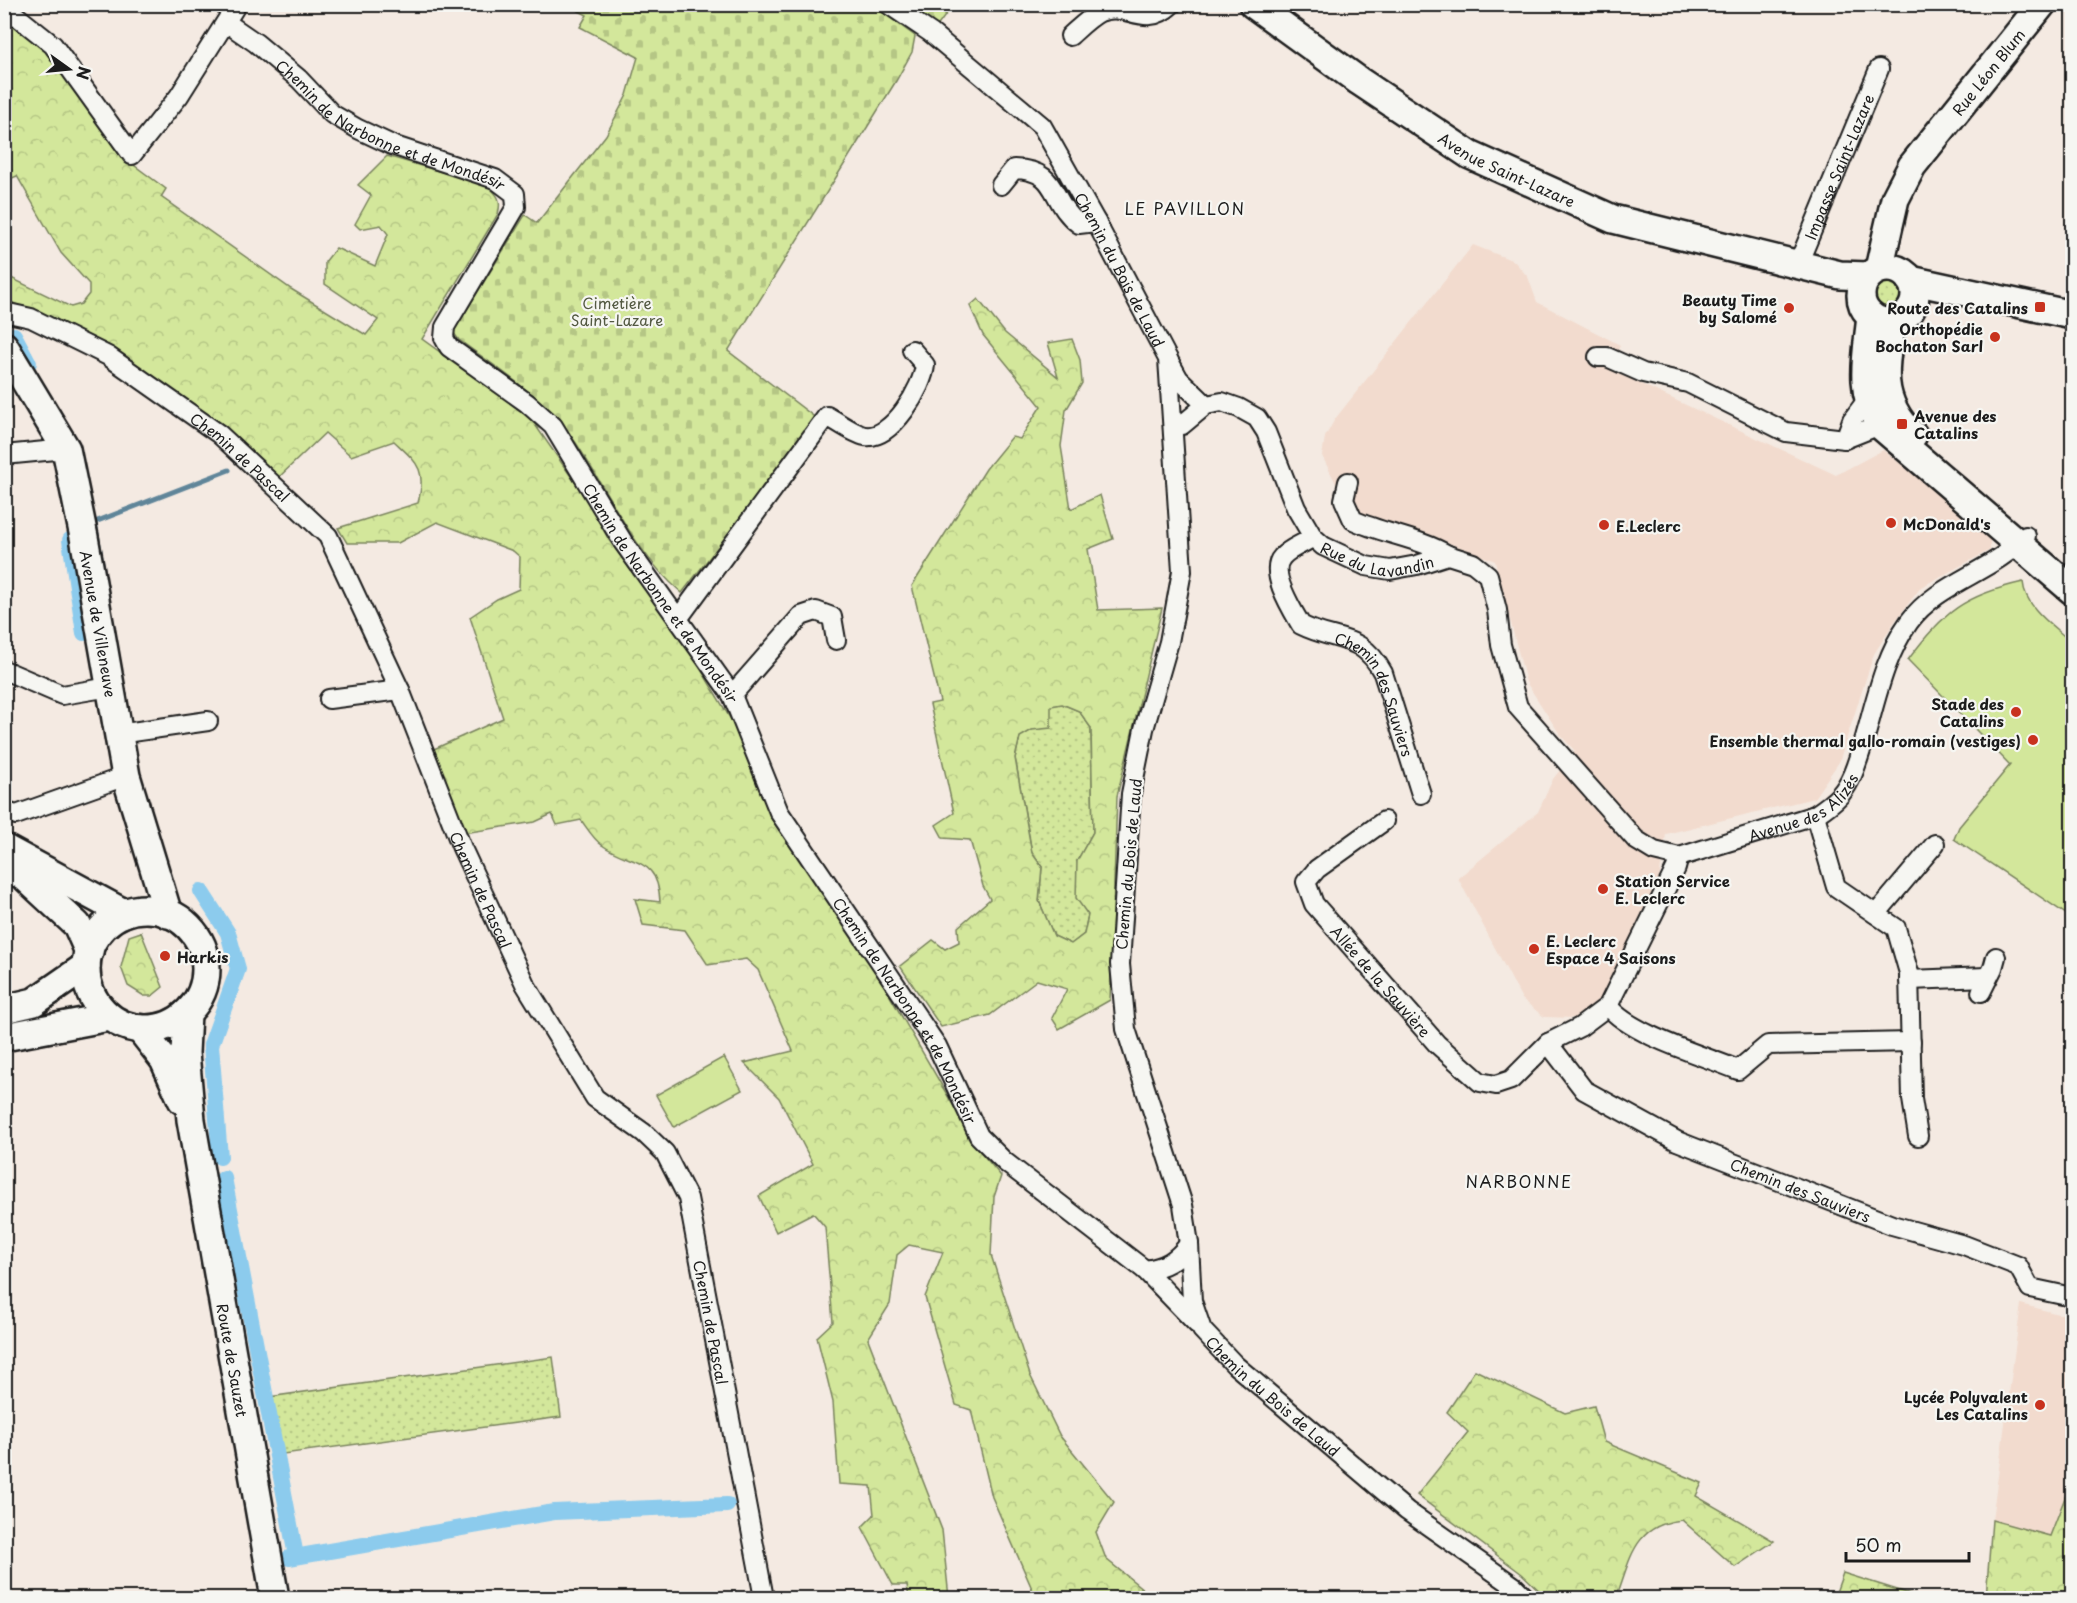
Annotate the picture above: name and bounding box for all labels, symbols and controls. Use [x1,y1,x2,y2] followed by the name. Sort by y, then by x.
[1946,23,2030,120] street label: Rue Léon Blum
[39,39,99,99] north arrow
[271,53,511,195] street label: Chemin de Narbonne et de Mondésir
[71,64,98,82] text: N
[1798,90,1879,243] street label: Impasse Saint-Lazare
[1434,126,1579,212] street label: Avenue Saint-Lazare
[1070,188,1171,351] street label: Chemin du Bois de Laud
[1124,196,1246,220] district label: LE PAVILLON
[1682,288,1777,328] place label: Beauty Time by Salomé
[571,291,663,331] park label: Cimetière Saint-Lazare
[1887,296,2028,319] place label: Route des Catalins
[2033,300,2047,314] marker: Route des Catalins
[1782,301,1796,315] marker: Beauty Time by Salomé
[1875,317,1983,357] place label: Orthopédie Bochaton Sarl
[1988,330,2002,344] marker: Orthopédie Bochaton Sarl
[1913,404,1997,444] place label: Avenue des Catalins
[186,406,295,507] street label: Chemin de Pascal
[1895,417,1909,431] marker: Avenue des Catalins
[578,478,745,706] street label: Chemin de Narbonne et de Mondésir
[1903,512,1991,535] place label: McDonald's
[1616,514,1681,537] place label: E.Leclerc
[1884,516,1898,530] marker: McDonald's
[1597,518,1611,532] marker: E.Leclerc
[1317,535,1436,582] street label: Rue du Lavandin
[75,549,123,699] street label: Avenue de Villeneuve
[1332,626,1420,759] street label: Chemin des Sauviers
[1931,692,2004,732] place label: Stade des Catalins
[2009,705,2023,719] marker: Stade des Catalins
[1709,729,2021,752] place label: Ensemble thermal gallo-romain (vestiges)
[2026,733,2040,747] marker: Ensemble thermal gallo-romain (vestiges)
[1745,769,1863,846] street label: Avenue des Alizés
[1109,777,1147,951] street label: Chemin du Bois de Laud
[445,828,518,952] street label: Chemin de Pascal
[1615,869,1730,909] place label: Station Service E. Leclerc
[1596,882,1610,896] marker: Station Service E. Leclerc
[828,892,983,1127] street label: Chemin de Narbonne et de Mondésir
[1326,920,1437,1042] street label: Allée de la Sauvière
[1546,929,1676,969] place label: E. Leclerc Espace 4 Saisons
[1527,942,1541,956] marker: E. Leclerc Espace 4 Saisons
[177,945,228,968] place label: Harkis
[158,949,172,963] marker: Harkis
[1727,1151,1874,1227] street label: Chemin des Sauviers
[1466,1169,1572,1193] district label: NARBONNE
[689,1258,735,1386] street label: Chemin de Pascal
[212,1301,254,1419] street label: Route de Sauzet
[1201,1330,1345,1461] street label: Chemin du Bois de Laud
[1904,1385,2028,1425] place label: Lycée Polyvalent Les Catalins
[2033,1398,2047,1412] marker: Lycée Polyvalent Les Catalins
[1846,1525,1969,1563] scale bar
[1855,1531,1902,1558] text: 50 m

